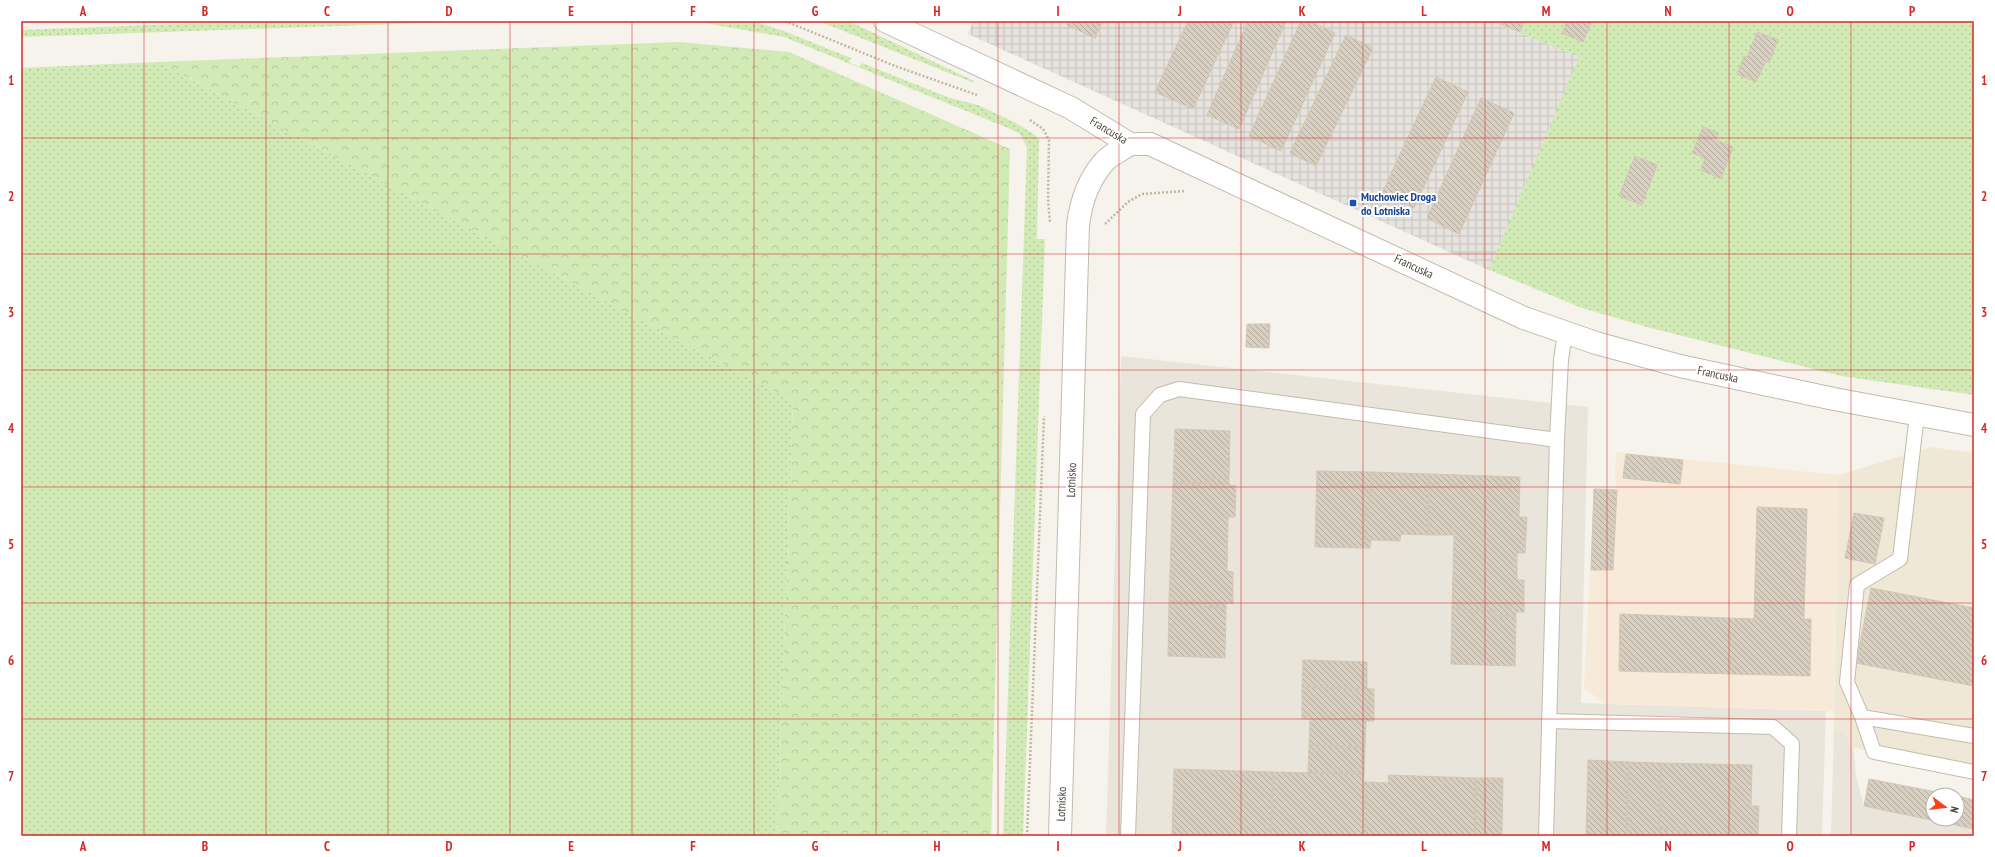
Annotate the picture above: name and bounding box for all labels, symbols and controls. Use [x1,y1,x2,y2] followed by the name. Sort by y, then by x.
[79,3,87,20] text: A
[202,3,208,20] text: B
[324,3,330,20] text: C
[446,3,453,20] text: D
[568,3,574,20] text: E
[690,3,696,20] text: F
[812,3,819,20] text: G
[934,3,941,20] text: H
[1056,3,1060,20] text: I
[1177,3,1182,20] text: J
[1299,3,1306,20] text: K
[1421,3,1427,20] text: L
[1542,3,1551,20] text: M
[1664,3,1672,20] text: N
[1786,3,1794,20] text: O
[1909,3,1915,20] text: P
[8,72,14,89] text: 1
[1981,72,1987,89] text: 1
[1087,113,1131,147] street label: Francuska
[8,188,14,205] text: 2
[1981,188,1987,205] text: 2
[1361,189,1436,218] place label: Muchowiec Droga do Lotniska
[1348,198,1358,208] marker: Muchowiec Droga do Lotniska
[1392,250,1436,282] street label: Francuska
[8,304,14,321] text: 3
[1981,304,1987,321] text: 3
[1696,362,1740,386] street label: Francuska
[8,420,15,437] text: 4
[1981,420,1988,437] text: 4
[1063,462,1079,498] street label: Lotnisko
[8,536,14,553] text: 5
[1981,536,1987,553] text: 5
[8,652,14,669] text: 6
[1981,652,1987,669] text: 6
[8,768,14,785] text: 7
[1981,768,1987,785] text: 7
[1053,786,1069,822] street label: Lotnisko
[1925,787,1965,827] north arrow
[1947,805,1962,814] text: N
[79,838,87,855] text: A
[202,838,208,855] text: B
[324,838,330,855] text: C
[446,838,453,855] text: D
[568,838,574,855] text: E
[690,838,696,855] text: F
[812,838,819,855] text: G
[934,838,941,855] text: H
[1056,838,1060,855] text: I
[1177,838,1182,855] text: J
[1299,838,1306,855] text: K
[1421,838,1427,855] text: L
[1542,838,1551,855] text: M
[1664,838,1672,855] text: N
[1786,838,1794,855] text: O
[1909,838,1915,855] text: P

